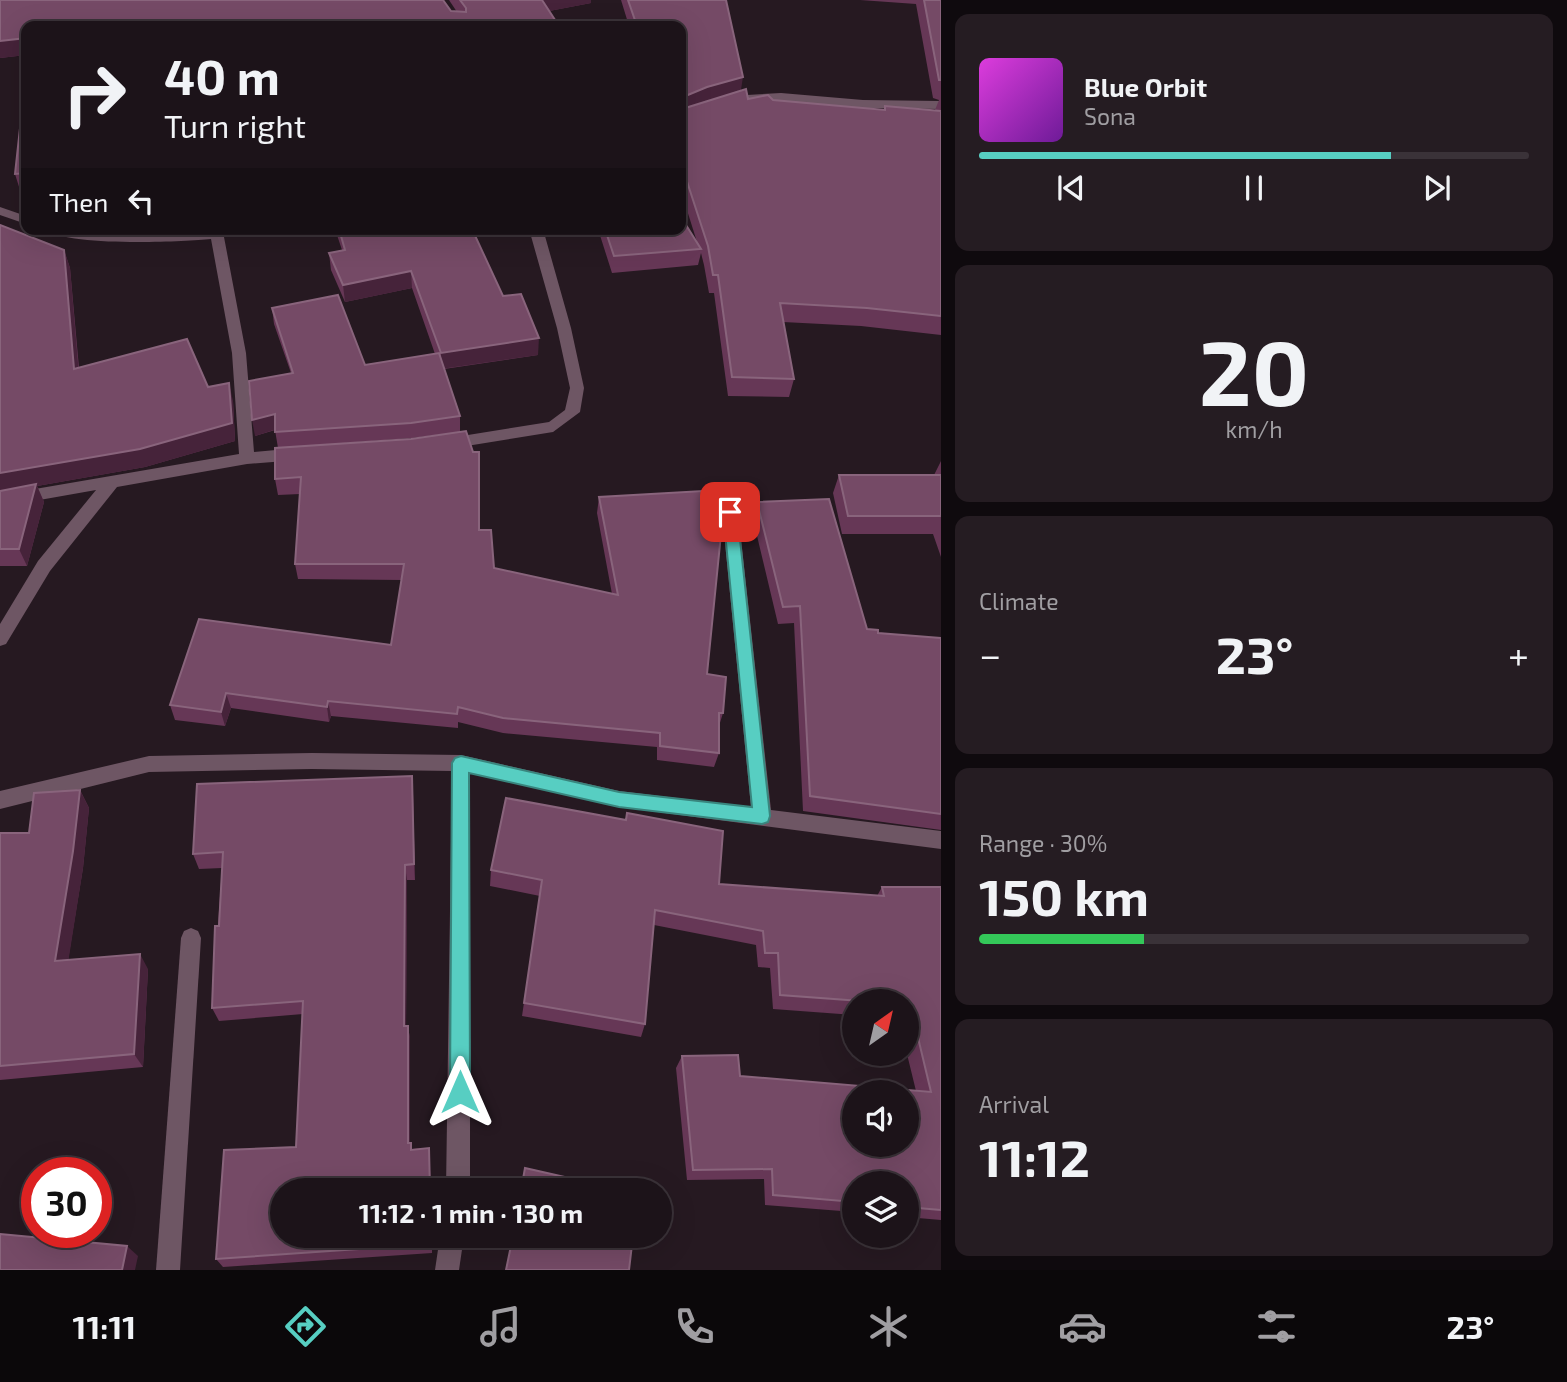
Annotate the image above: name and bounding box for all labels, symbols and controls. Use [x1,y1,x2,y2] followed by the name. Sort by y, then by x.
[164,46,280,105] text: 40 m
[49,49,140,140] icon: right
[1084,71,1207,102] text: Blue Orbit
[1084,102,1136,130] text: Sona
[164,106,306,144] text: Turn right
[1052,169,1090,207] icon: previous
[1235,169,1273,207] icon: pause
[1418,169,1456,207] icon: next
[122,182,160,220] icon: left
[49,186,108,217] text: Then
[1199,315,1309,424] text: 20
[1225,415,1283,443] text: km/h
[700,482,760,542] pin
[711,493,749,531] icon: arrive
[979,587,1059,615] text: Climate
[1216,622,1293,684] text: 23°
[979,631,1001,677] text: −
[1508,631,1529,677] text: +
[979,829,1107,857] text: Range · 30%
[979,864,1149,926] text: 150 km
[842,989,919,1066] north arrow
[842,989,919,1248] map controls
[423,1055,497,1129] position arrow
[842,1080,919,1157] button: sound
[979,1090,1049,1118] text: Arrival
[979,1125,1090,1187] text: 11:12
[21,1157,112,1248] speed limit sign: 30
[842,1171,919,1248] button: layers
[359,1197,583,1228] text: 11:12 · 1 min · 130 m
[281,1302,330,1351] icon: directions
[476,1302,525,1351] icon: music
[670,1302,719,1351] icon: phone
[864,1302,913,1351] icon: climate
[1058,1302,1107,1351] icon: car
[1252,1302,1301,1351] icon: filters
[73,1307,136,1345] text: 11:11
[1447,1307,1494,1345] text: 23°

